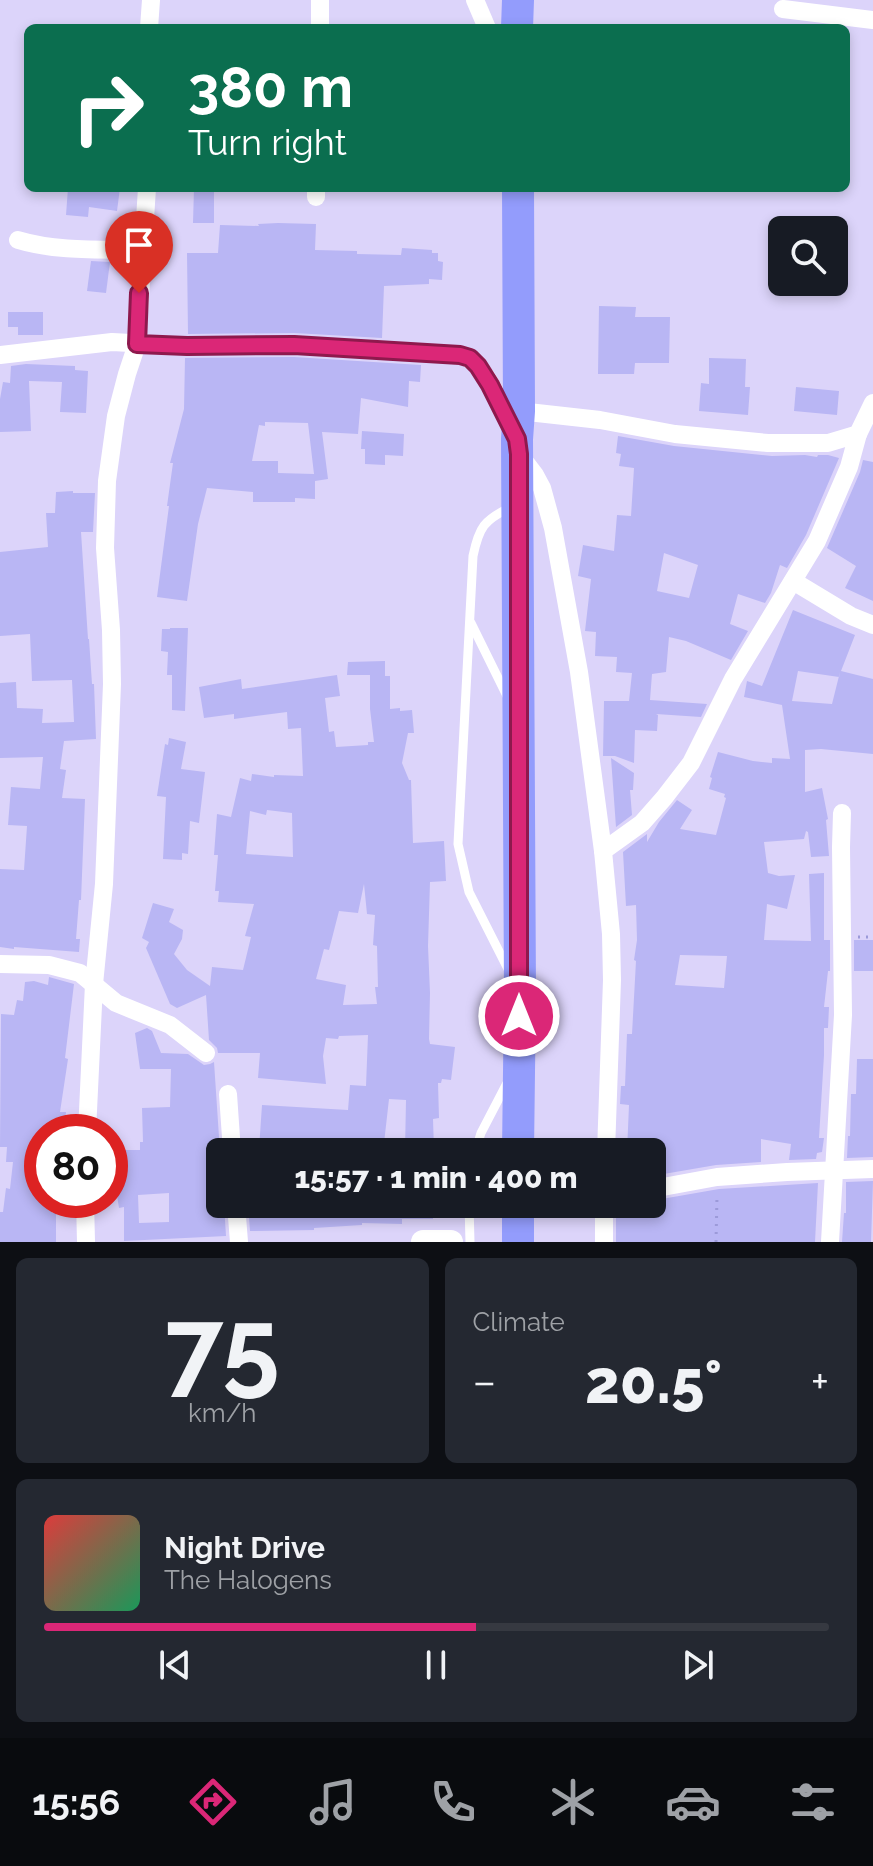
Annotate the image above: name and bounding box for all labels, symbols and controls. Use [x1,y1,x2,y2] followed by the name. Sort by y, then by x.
[188,54,353,120] text: 380 m
[56,56,160,160] icon: right
[188,121,347,163] text: Turn right
[105,211,173,293] pin
[768,216,848,296] map controls
[768,216,848,296] button: search
[117,223,161,267] icon: arrive
[477,974,561,1058] position arrow
[24,1114,128,1218] speed limit sign: 80
[294,1160,578,1195] text: 15:57 · 1 min · 400 m
[165,1285,280,1407] text: 75
[473,1307,565,1337] text: Climate
[585,1347,722,1417] text: 20.5°
[473,1356,496,1407] text: −
[811,1356,829,1407] text: +
[188,1398,257,1428] text: km/h
[164,1530,325,1565] text: Night Drive
[164,1565,332,1595] text: The Halogens
[153,1643,197,1687] icon: previous
[414,1643,458,1687] icon: pause
[676,1643,720,1687] icon: next
[185,1774,241,1830] icon: directions
[305,1774,361,1830] icon: music
[425,1774,481,1830] icon: phone
[545,1774,601,1830] icon: climate
[665,1774,721,1830] icon: car
[785,1774,841,1830] icon: filters
[32,1781,120,1823] text: 15:56

